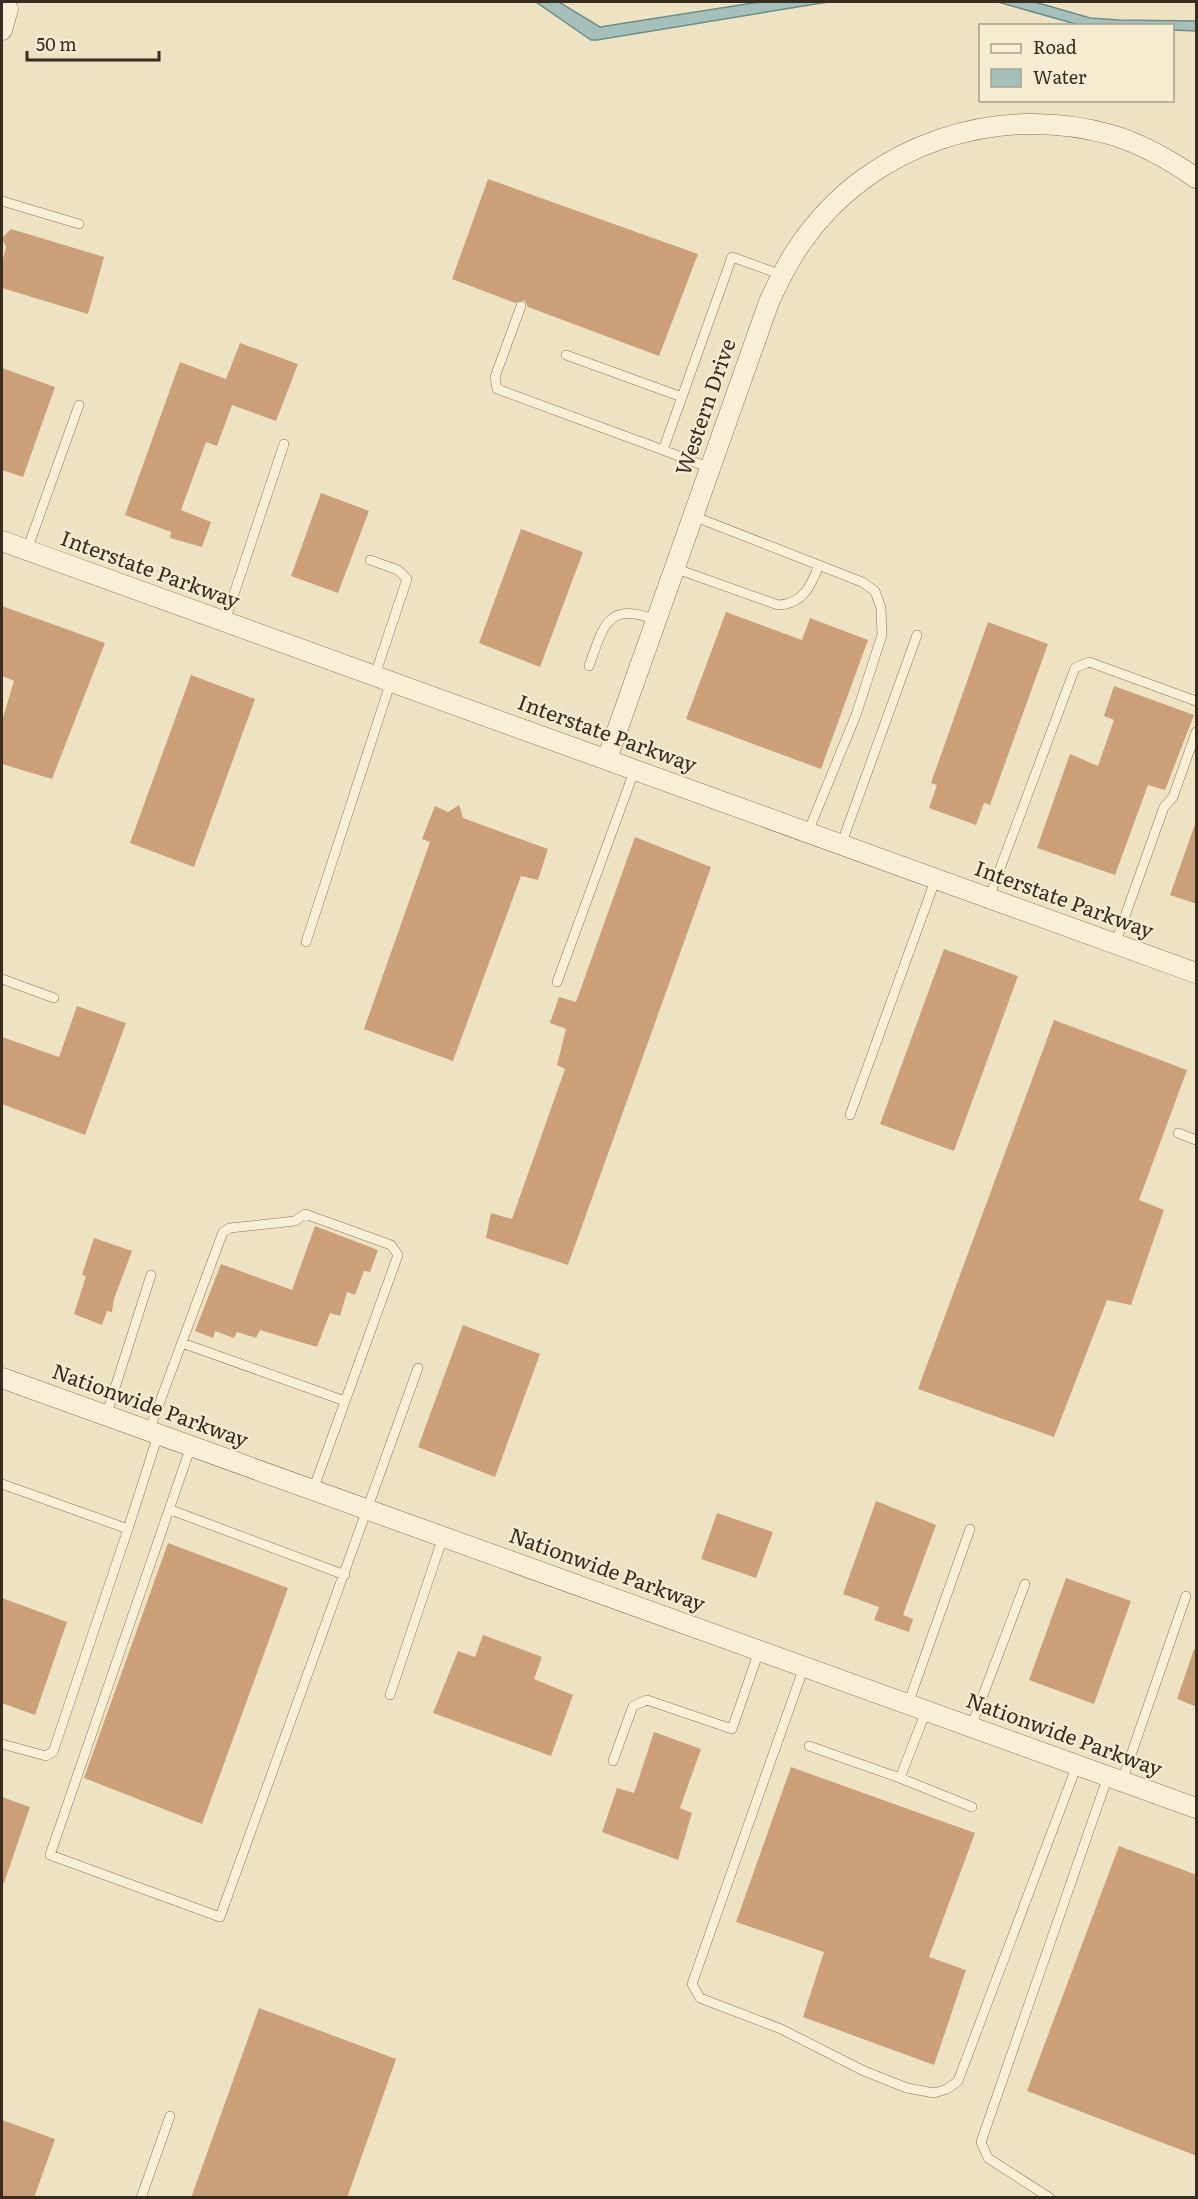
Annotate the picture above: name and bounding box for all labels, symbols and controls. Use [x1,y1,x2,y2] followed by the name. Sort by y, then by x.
[27,24,159,62] scale bar
[979,24,1174,102] legend
[36,30,77,57] text: 50 m
[1033,33,1077,60] text: Road
[1033,63,1087,90] text: Water
[666,333,742,479] street label: Western Drive
[57,521,246,615] street label: Interstate Parkway
[514,685,703,779] street label: Interstate Parkway
[971,851,1160,945] street label: Interstate Parkway
[49,1354,254,1454] street label: Nationwide Parkway
[506,1518,711,1618] street label: Nationwide Parkway
[963,1683,1168,1783] street label: Nationwide Parkway

